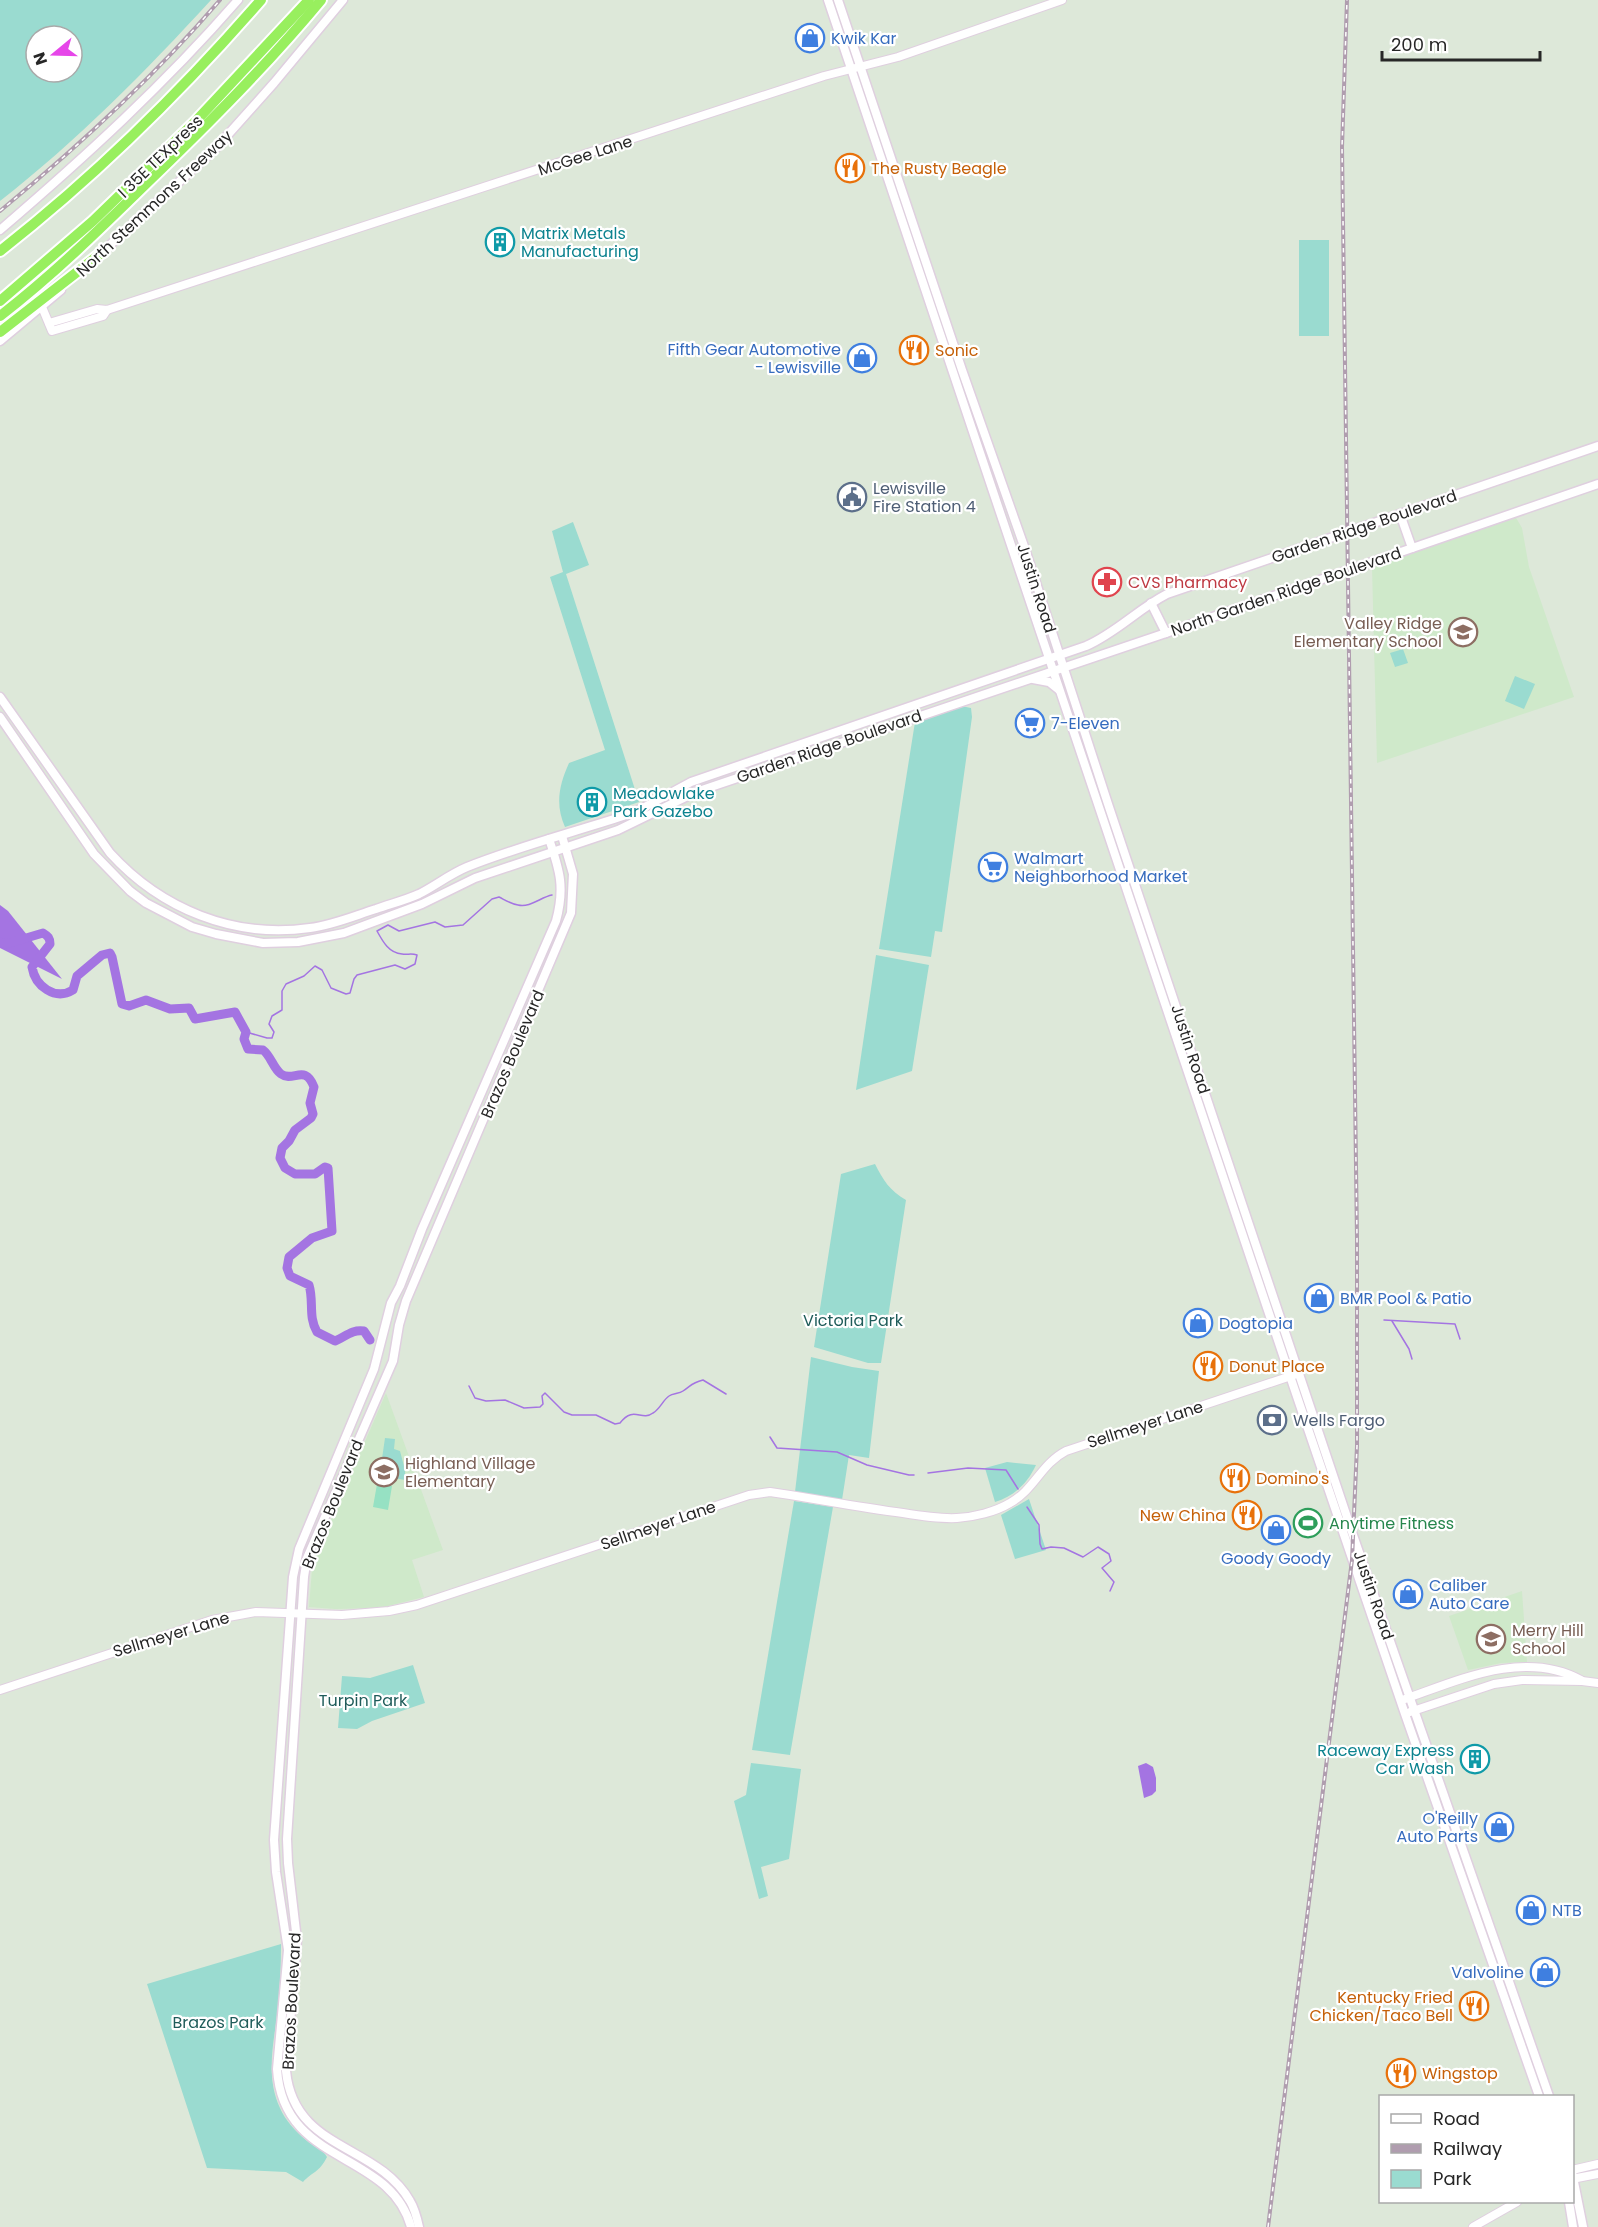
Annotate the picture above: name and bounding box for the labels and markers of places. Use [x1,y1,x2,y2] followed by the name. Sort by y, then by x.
[794,22,826,54] shop icon: Kwik Kar
[831,27,897,50] place label: Kwik Kar
[834,152,866,184] restaurant icon: The Rusty Beagle
[871,157,1007,180] place label: The Rusty Beagle
[521,222,639,263] place label: Matrix Metals Manufacturing
[484,226,516,258] building icon: Matrix Metals Manufacturing
[898,334,930,366] restaurant icon: Sonic
[668,338,841,379] place label: Fifth Gear Automotive - Lewisville
[935,339,979,362] place label: Sonic
[846,342,878,374] shop icon: Fifth Gear Automotive - Lewisville
[873,477,976,518] place label: Lewisville Fire Station 4
[836,481,868,513] public building icon: Lewisville Fire Station 4
[1091,566,1123,598] pharmacy icon: CVS Pharmacy
[1128,571,1247,594] place label: CVS Pharmacy
[1294,612,1442,653] place label: Valley Ridge Elementary School
[1447,616,1479,648] school or university icon: Valley Ridge Elementary School
[1014,707,1046,739] supermarket icon: 7-Eleven
[1051,712,1120,735] place label: 7-Eleven
[613,782,715,823] place label: Meadowlake Park Gazebo
[576,786,608,818] building icon: Meadowlake Park Gazebo
[1014,847,1188,888] place label: Walmart Neighborhood Market
[977,851,1009,883] supermarket icon: Walmart Neighborhood Market
[1303,1282,1335,1314] shop icon: BMR Pool & Patio
[1340,1287,1472,1310] place label: BMR Pool & Patio
[1182,1307,1214,1339] shop icon: Dogtopia
[1219,1312,1293,1335] place label: Dogtopia
[1192,1350,1224,1382] restaurant icon: Donut Place
[1229,1355,1325,1378] place label: Donut Place
[1256,1404,1288,1436] bank icon: Wells Fargo
[1293,1409,1385,1432] place label: Wells Fargo
[405,1452,535,1493] place label: Highland Village Elementary
[368,1456,400,1488] school or university icon: Highland Village Elementary
[1219,1462,1251,1494] restaurant icon: Domino's
[1256,1467,1329,1490] place label: Domino's
[1231,1499,1263,1531] restaurant icon: New China
[1140,1504,1226,1527] place label: New China
[1292,1507,1324,1539] sports icon: Anytime Fitness
[1329,1512,1454,1535] place label: Anytime Fitness
[1260,1514,1292,1546] shop icon: Goody Goody
[1221,1547,1331,1570] place label: Goody Goody
[1429,1574,1509,1615] place label: Caliber Auto Care
[1392,1578,1424,1610] shop icon: Caliber Auto Care
[1512,1619,1584,1660] place label: Merry Hill School
[1475,1623,1507,1655] school or university icon: Merry Hill School
[1317,1739,1454,1780] place label: Raceway Express Car Wash
[1459,1743,1491,1775] building icon: Raceway Express Car Wash
[1396,1807,1478,1848] place label: O'Reilly Auto Parts
[1483,1811,1515,1843] shop icon: O'Reilly Auto Parts
[1515,1894,1547,1926] shop icon: NTB
[1552,1899,1582,1922] place label: NTB
[1529,1956,1561,1988] shop icon: Valvoline
[1451,1961,1524,1984] place label: Valvoline
[1309,1986,1453,2027] place label: Kentucky Fried Chicken/Taco Bell
[1458,1990,1490,2022] restaurant icon: Kentucky Fried Chicken/Taco Bell
[1385,2057,1417,2089] restaurant icon: Wingstop
[1422,2062,1498,2085] place label: Wingstop

